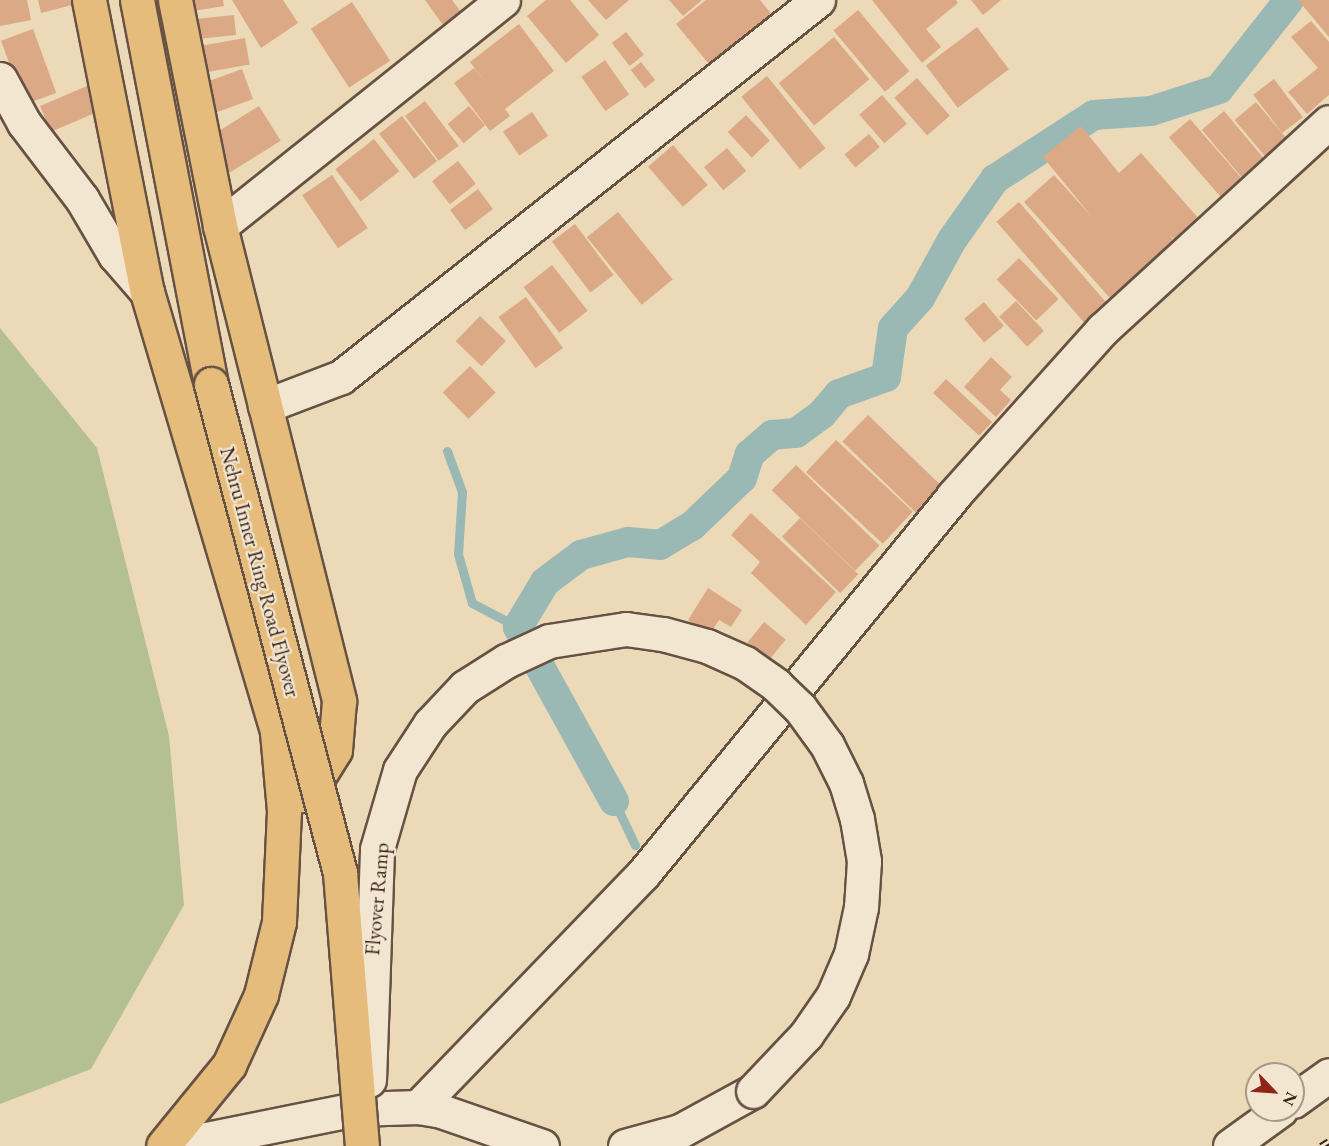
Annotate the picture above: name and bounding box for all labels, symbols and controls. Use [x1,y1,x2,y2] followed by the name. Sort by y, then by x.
[214,444,306,700] street label: Nehru Inner Ring Road Flyover
[360,842,394,956] street label: Flyover Ramp
[1245,1062,1305,1122] north arrow
[1278,1089,1302,1109] text: N

